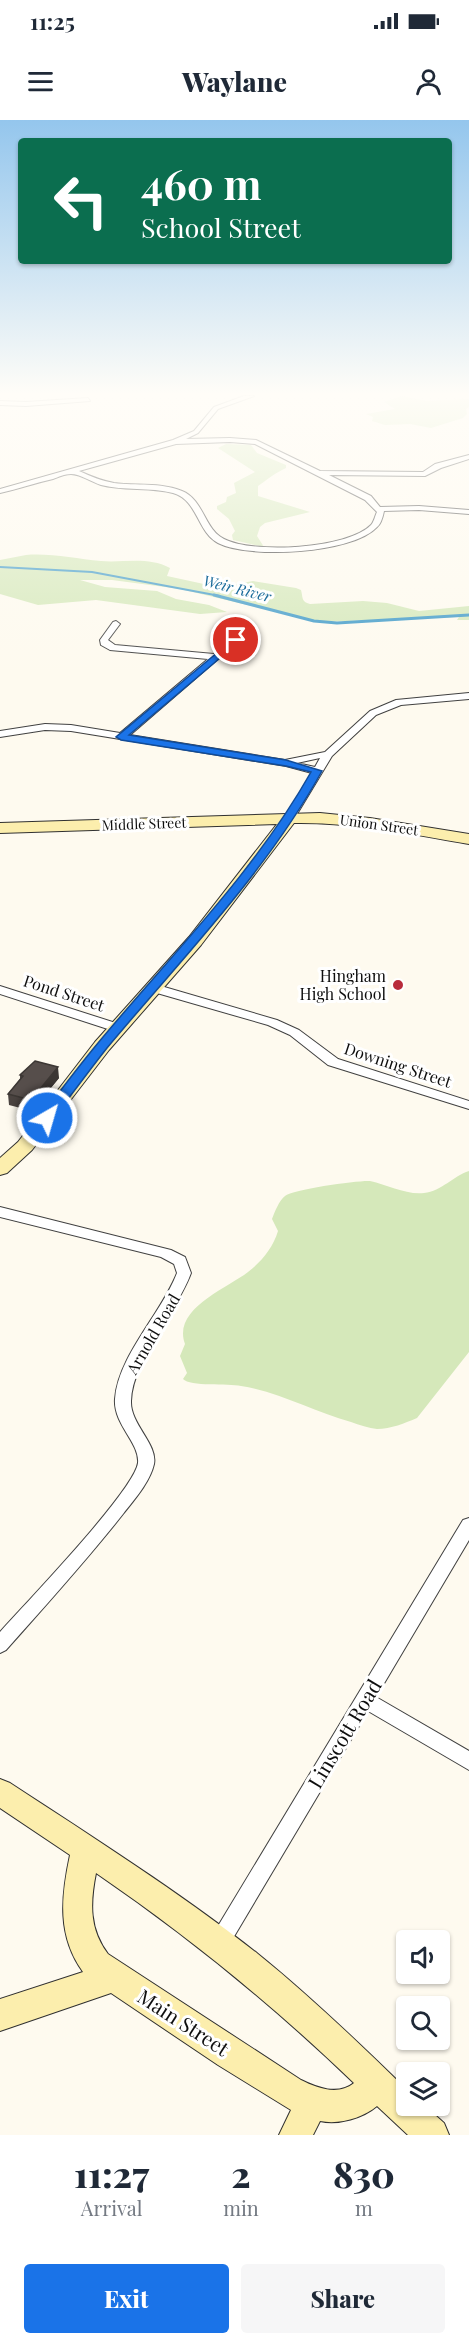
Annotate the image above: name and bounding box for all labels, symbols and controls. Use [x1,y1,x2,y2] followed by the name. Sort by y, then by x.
[30,6,75,36] text: 11:25
[182,63,287,99] text: Waylane
[24,65,57,98] icon: menu
[412,65,445,98] icon: person
[141,155,262,211] text: 460 m
[42,162,120,240] icon: left
[141,209,301,245] text: School Street
[201,570,274,606] water label: Weir River
[210,614,261,665] pin
[219,623,252,656] icon: arrive
[339,810,420,840] street label: Union Street
[101,812,188,834] street label: Middle Street
[300,965,386,1004] place label: Hingham High School
[21,970,108,1016] street label: Pond Street
[391,978,405,992] marker: Hingham High School
[342,1037,455,1092] street label: Downing Street
[15,1086,79,1150] position arrow
[121,1290,184,1379] street label: Arnold Road
[301,1673,387,1793] street label: Linscott Road
[396,1930,450,2116] map controls
[396,1930,450,1984] button: sound
[133,1982,235,2062] street label: Main Street
[396,1996,450,2050] button: search
[396,2062,450,2116] button: layers
[74,2149,149,2197] text: 11:27
[231,2149,251,2197] text: 2
[333,2149,395,2197] text: 830
[81,2194,142,2221] text: Arrival
[223,2194,259,2221] text: min
[355,2194,373,2221] text: m
[24,2264,229,2333] button: Exit
[241,2264,445,2333] button: Share

